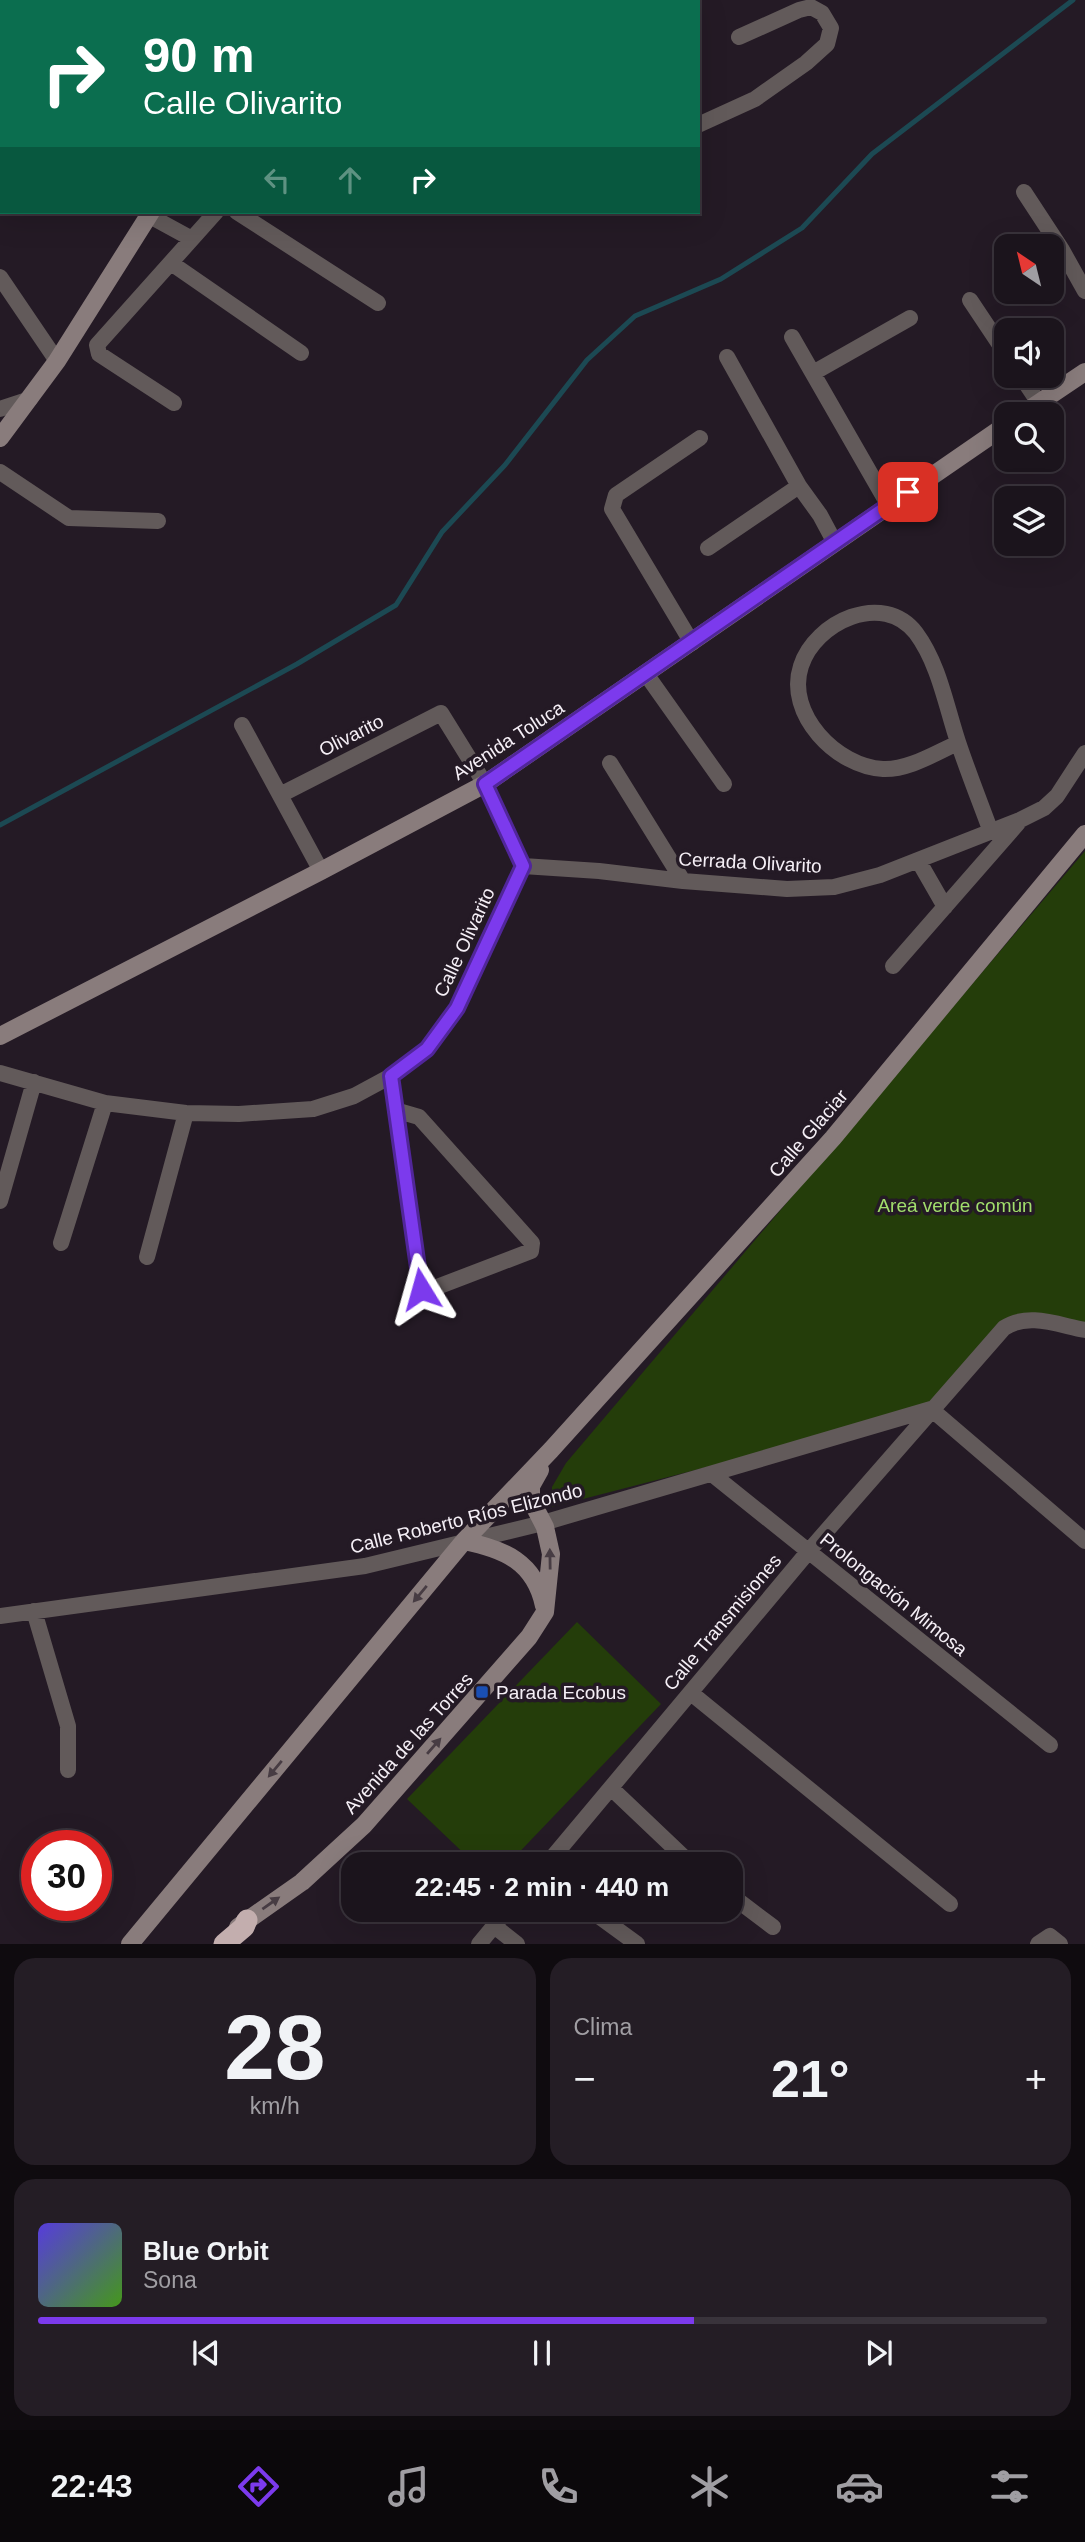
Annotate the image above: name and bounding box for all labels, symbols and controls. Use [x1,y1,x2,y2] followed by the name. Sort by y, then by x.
[28,28,119,119] icon: right
[143,28,255,82] text: 90 m
[143,85,342,121] text: Calle Olivarito
[258,161,296,199] icon: left
[331,161,369,199] icon: ahead
[404,161,442,199] icon: right
[994,234,1064,304] north arrow
[994,234,1064,556] map controls
[994,318,1064,388] button: sound
[994,402,1064,472] button: search
[878,462,938,522] pin
[889,473,927,511] icon: arrive
[994,486,1064,556] button: layers
[449,696,568,784] street label: Avenida Toluca
[315,710,387,761] street label: Olivarito
[678,848,822,877] street label: Cerrada Olivarito
[430,884,499,1000] street label: Calle Olivarito
[765,1085,852,1181] street label: Calle Glaciar
[877,1195,1033,1216] park label: Areá verde común
[384,1252,458,1326] position arrow
[348,1479,584,1558] street label: Calle Roberto Ríos Elizondo
[816,1529,972,1660] street label: Prolongación Mimosa
[544,1548,556,1570] one-way arrow
[659,1550,785,1695] street label: Calle Transmisiones
[412,1585,428,1603] one-way arrow
[340,1669,477,1818] street label: Avenida de las Torres
[496,1682,626,1703] place label: Parada Ecobus
[474,1684,490,1700] marker: Parada Ecobus
[426,1737,442,1755] one-way arrow
[268,1761,283,1778] one-way arrow
[21,1830,112,1921] speed limit sign: 30
[415,1872,669,1902] text: 22:45 · 2 min · 440 m
[262,1896,280,1910] one-way arrow
[224,1997,325,2098] text: 28
[574,2014,632,2040] text: Clima
[771,2050,850,2108] text: 21°
[574,2058,596,2100] text: −
[1025,2058,1047,2100] text: +
[250,2093,300,2119] text: km/h
[143,2236,269,2266] text: Blue Orbit
[143,2267,197,2293] text: Sona
[187,2334,225,2372] icon: previous
[523,2334,561,2372] icon: pause
[860,2334,898,2372] icon: next
[234,2462,283,2511] icon: directions
[384,2462,433,2511] icon: music
[534,2462,583,2511] icon: phone
[685,2462,734,2511] icon: climate
[835,2462,884,2511] icon: car
[985,2462,1034,2511] icon: filters
[51,2468,132,2504] text: 22:43

